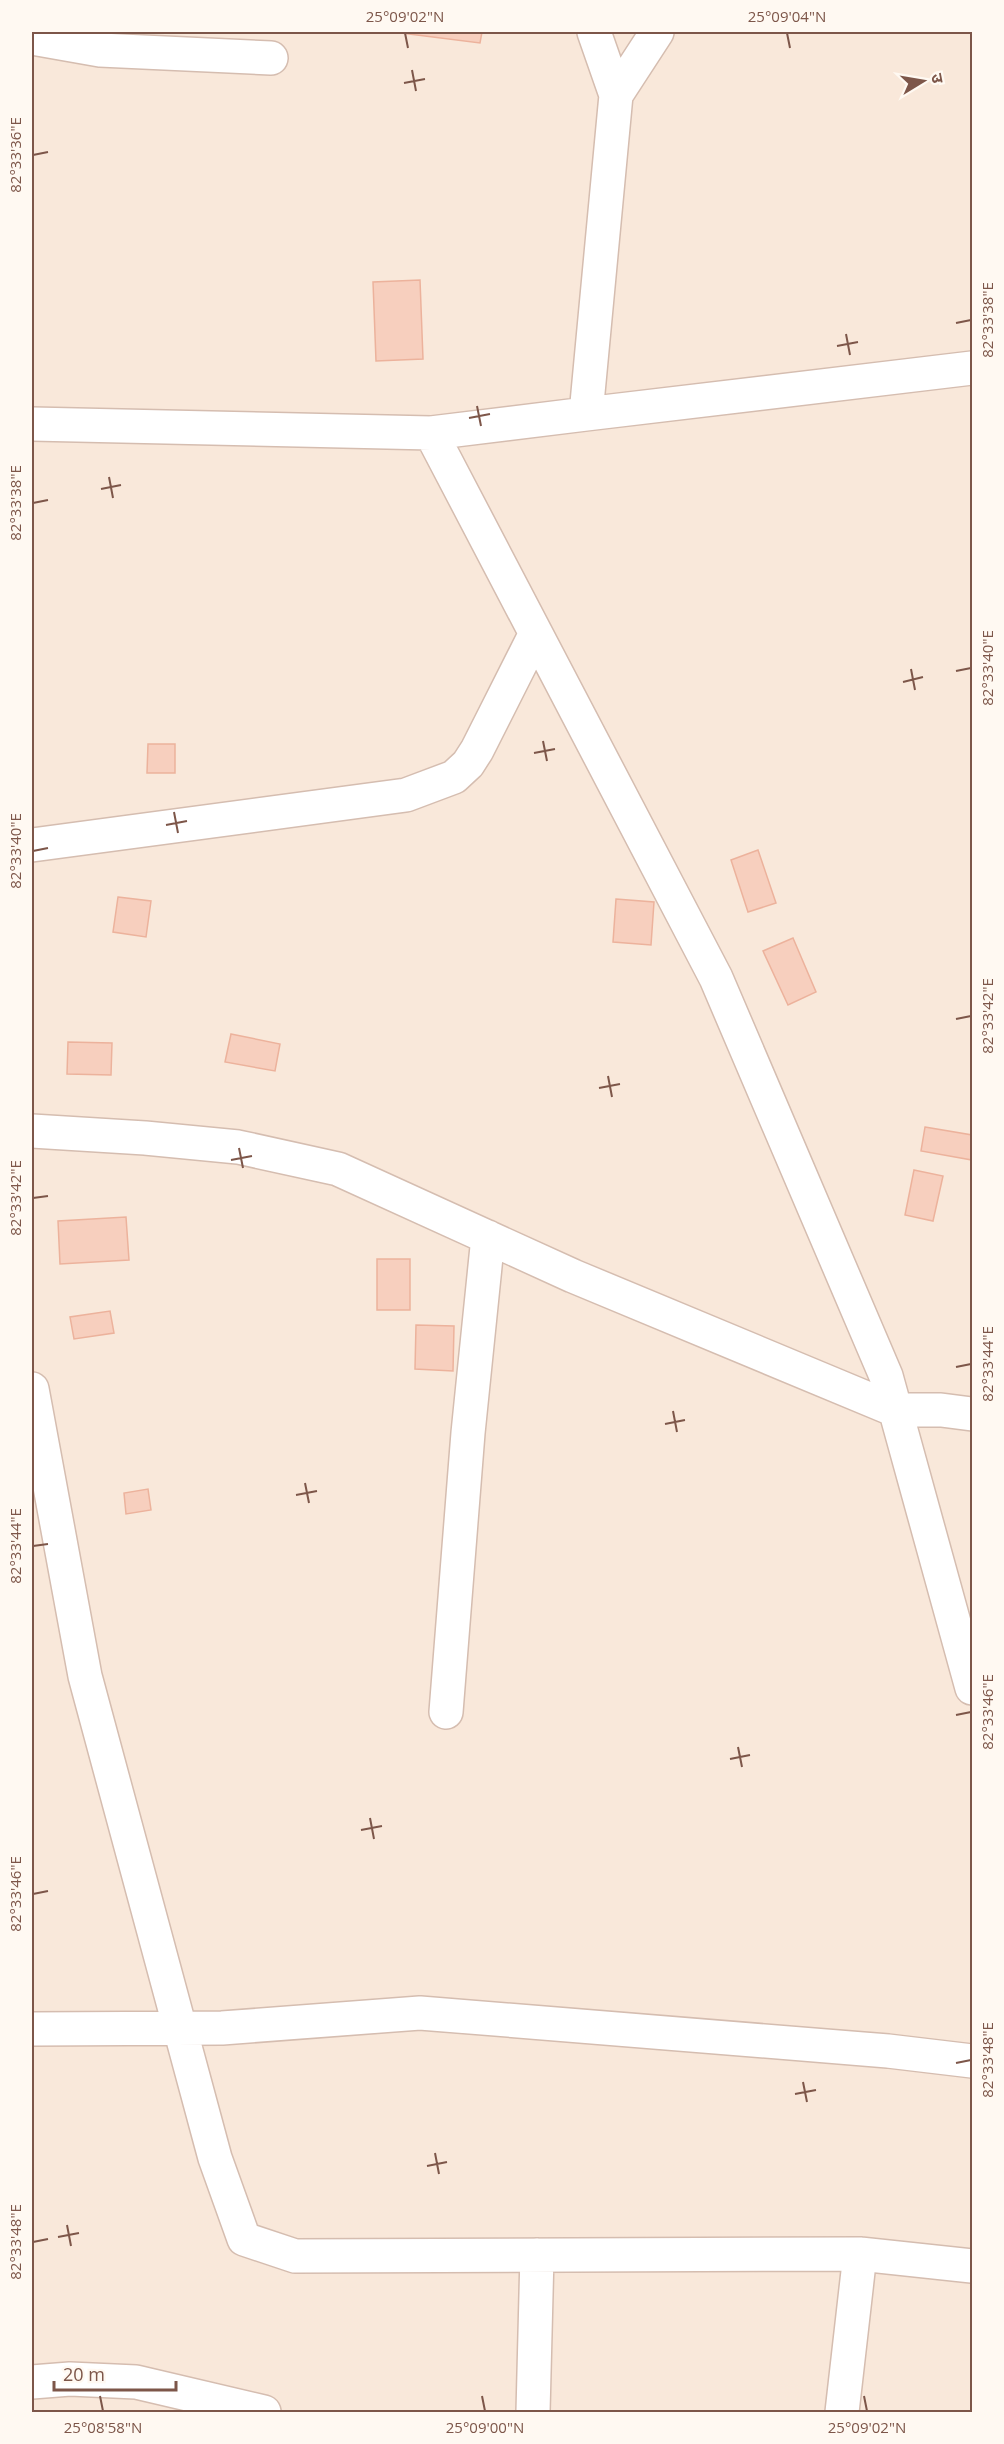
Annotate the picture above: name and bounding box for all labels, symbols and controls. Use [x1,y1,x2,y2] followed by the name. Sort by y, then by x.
[366,6,444,26] text: 25°09'02"N
[748,6,826,26] text: 25°09'04"N
[893,51,953,111] north arrow
[926,71,950,85] text: उ
[5,117,25,193] text: 82°33'36"E
[977,282,997,358] text: 82°33'38"E
[5,465,25,541] text: 82°33'38"E
[977,630,997,706] text: 82°33'40"E
[5,813,25,889] text: 82°33'40"E
[977,978,997,1054] text: 82°33'42"E
[5,1160,25,1236] text: 82°33'42"E
[977,1326,997,1402] text: 82°33'44"E
[5,1508,25,1584] text: 82°33'44"E
[977,1674,997,1750] text: 82°33'46"E
[5,1856,25,1932] text: 82°33'46"E
[977,2022,997,2098] text: 82°33'48"E
[5,2204,25,2280] text: 82°33'48"E
[54,2354,176,2392] scale bar
[63,2362,105,2386] text: 20 m
[64,2417,142,2437] text: 25°08'58"N
[446,2417,524,2437] text: 25°09'00"N
[828,2417,906,2437] text: 25°09'02"N

